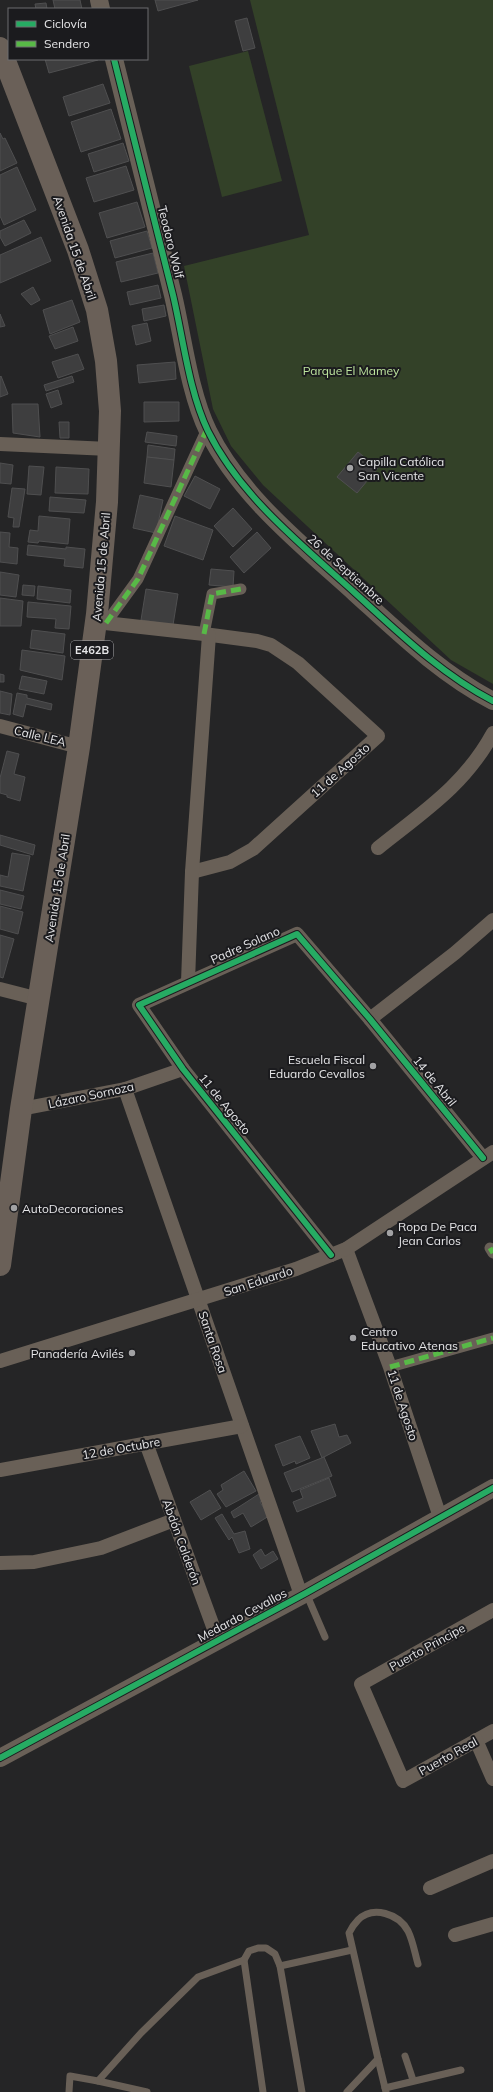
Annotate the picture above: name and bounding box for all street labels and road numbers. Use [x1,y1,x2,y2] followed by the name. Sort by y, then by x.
[50,194,100,302] street label: Avenida 15 de Abril
[155,204,188,281] street label: Teodoro Wolf
[89,512,113,622] street label: Avenida 15 de Abril
[305,531,387,607] street label: 26 de Septiembre
[71,641,113,659] road number: E462B
[13,722,68,750] street label: Calle LEA
[307,740,373,800] street label: 11 de Agosto
[41,833,73,943] street label: Avenida 15 de Abril
[208,923,282,967] street label: Padre Solano
[410,1053,460,1109] street label: 14 de Abril
[196,1070,254,1138] street label: 11 de Agosto
[47,1079,135,1111] street label: Lázaro Sornoza
[222,1263,294,1299] street label: San Eduardo
[195,1309,231,1375] street label: Santa Rosa
[384,1367,422,1443] street label: 11 de Agosto
[81,1434,161,1462] street label: 12 de Octubre
[160,1497,204,1587] street label: Abdón Calderón
[195,1585,289,1645] street label: Medardo Cevallos
[386,1620,468,1674] street label: Puerto Principe
[416,1734,480,1778] street label: Puerto Real

